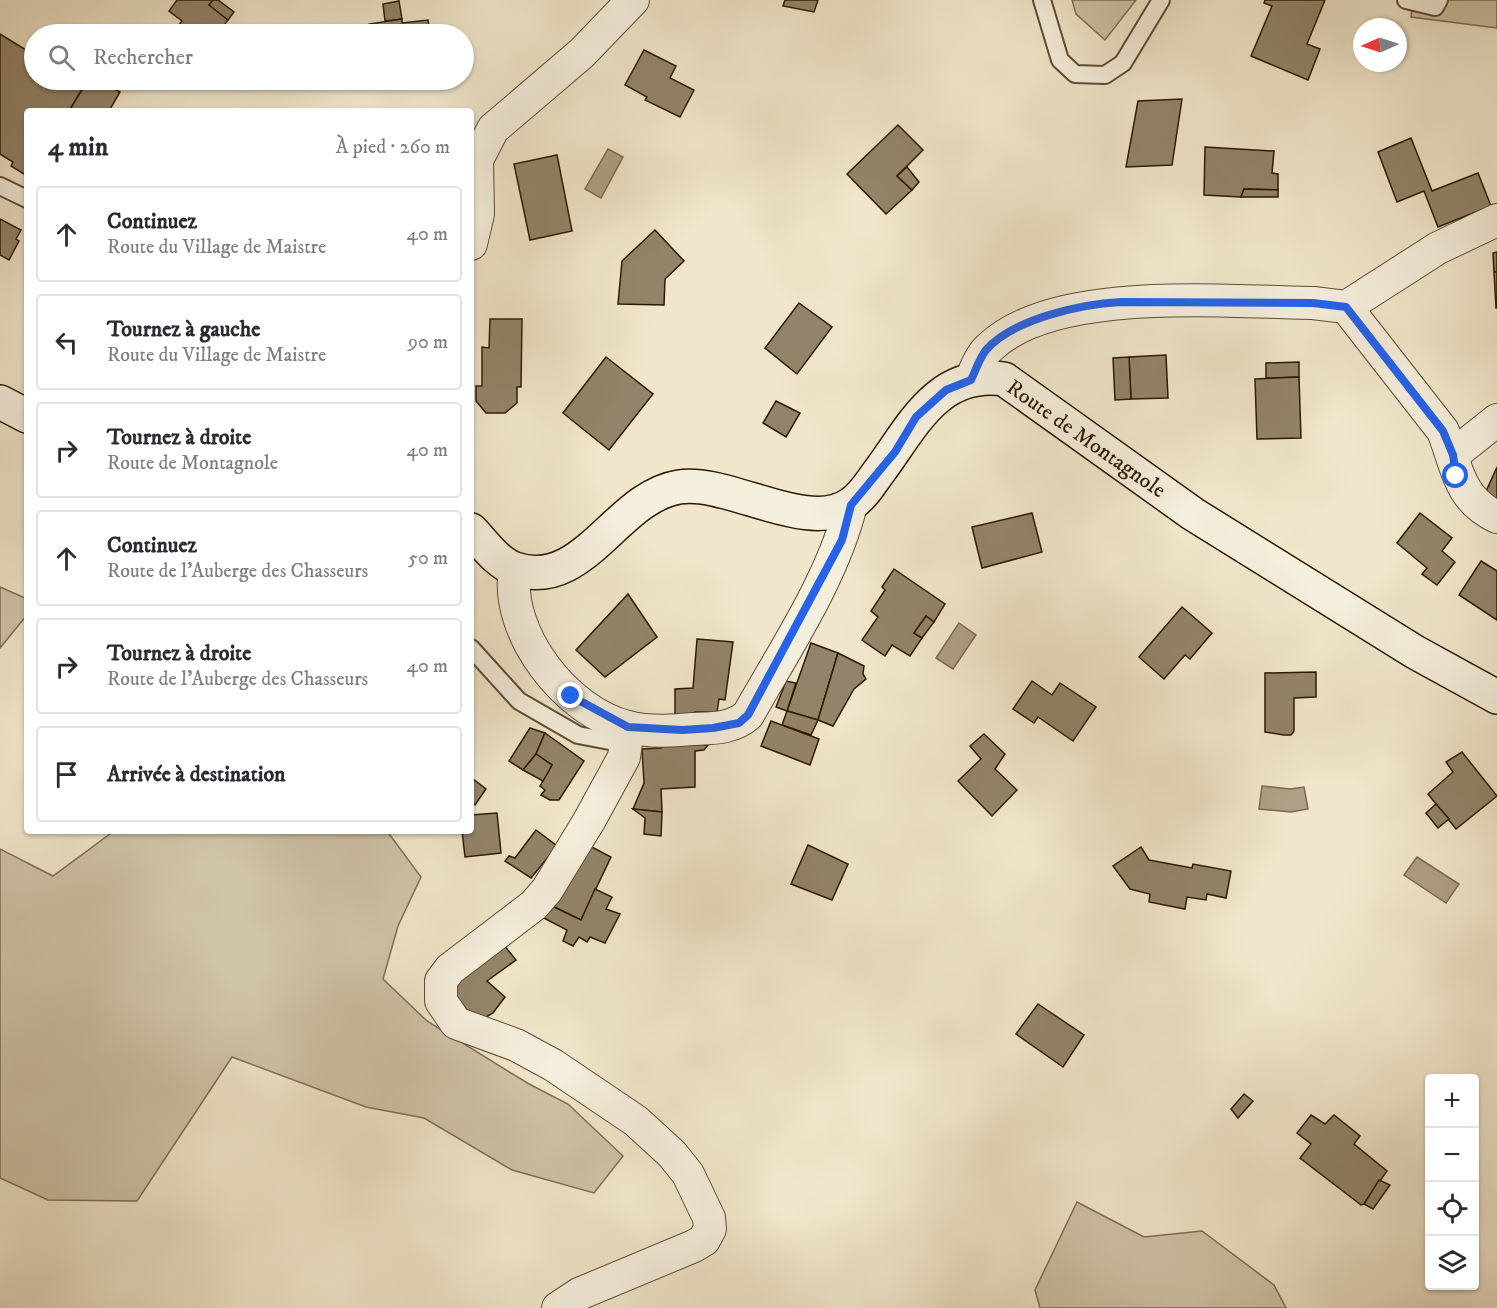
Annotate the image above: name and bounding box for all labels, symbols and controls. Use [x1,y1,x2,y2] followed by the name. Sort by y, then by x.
[1353,18,1407,72] north arrow
[24,24,474,90] search box
[45,41,78,74] icon: search
[93,44,193,71] text: Rechercher
[48,131,108,164] text: 4 min
[336,135,450,160] text: À pied · 260 m
[107,208,197,235] text: Continuez
[50,218,83,251] icon: ahead
[406,222,448,247] text: 40 m
[107,235,326,260] text: Route du Village de Maistre
[107,316,260,343] text: Tournez à gauche
[50,326,83,359] icon: left
[408,330,448,355] text: 90 m
[107,343,326,368] text: Route du Village de Maistre
[1001,374,1171,504] street label: Route de Montagnole
[107,424,251,451] text: Tournez à droite
[50,434,83,467] icon: right
[406,438,448,463] text: 40 m
[107,451,278,476] text: Route de Montagnole
[1442,462,1468,488] route start
[107,532,197,559] text: Continuez
[50,542,83,575] icon: ahead
[408,546,448,571] text: 50 m
[107,559,368,584] text: Route de l'Auberge des Chasseurs
[107,640,251,667] text: Tournez à droite
[50,650,83,683] icon: right
[406,654,448,679] text: 40 m
[107,667,368,692] text: Route de l'Auberge des Chasseurs
[557,682,583,708] route end
[50,758,83,791] icon: arrive
[107,761,286,788] text: Arrivée à destination
[1425,1074,1479,1290] map controls
[1425,1074,1479,1128] button: +
[1425,1128,1479,1182] button: −
[1425,1182,1479,1236] button: locate
[1425,1236,1479,1290] button: layers

